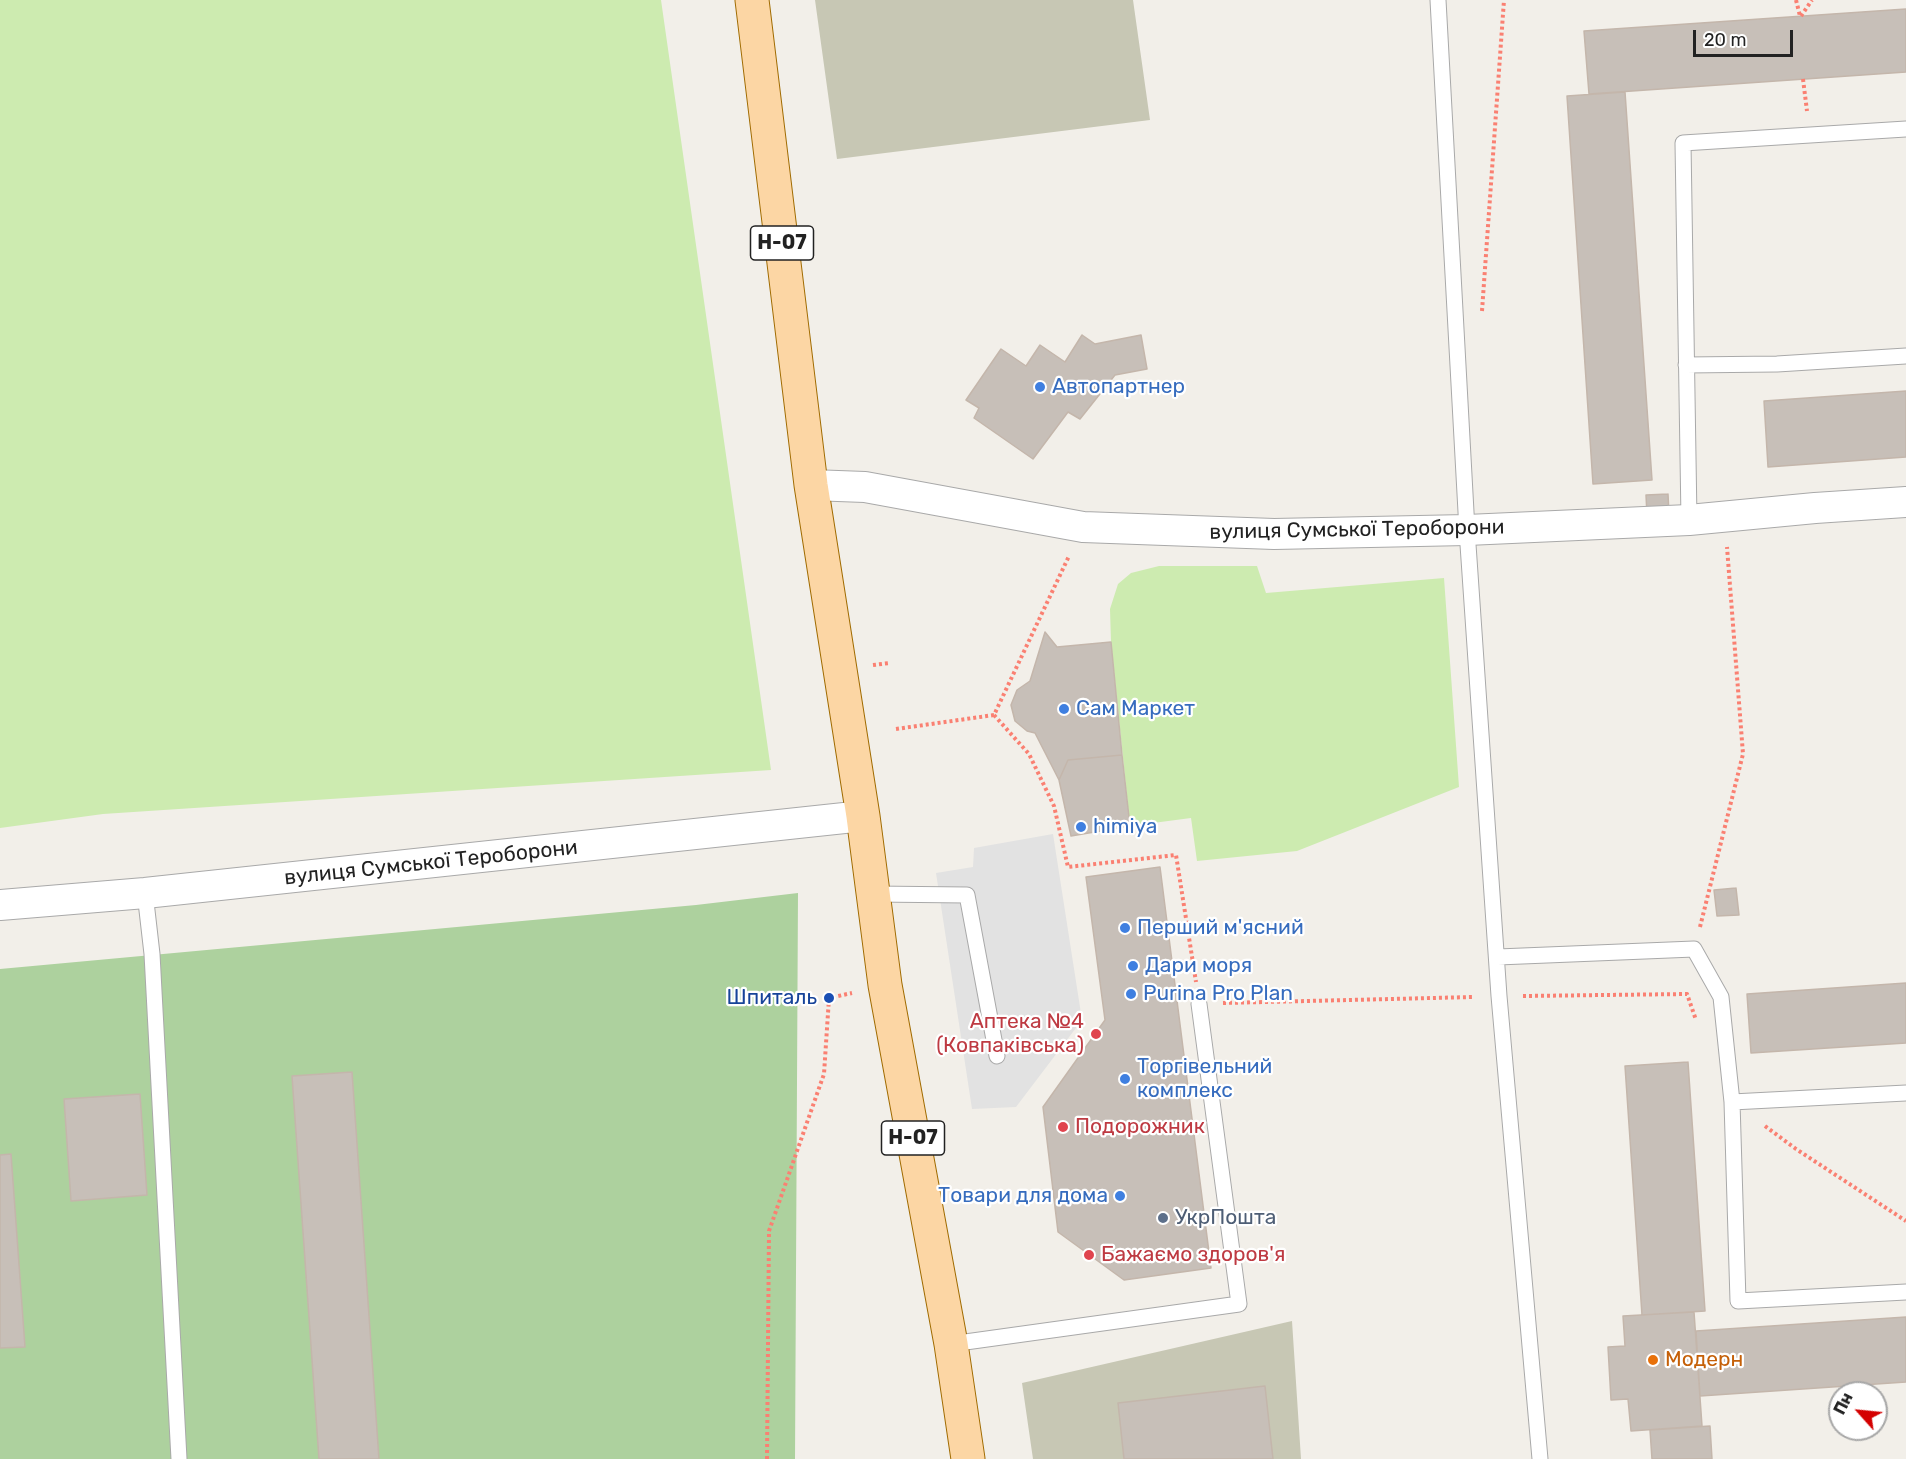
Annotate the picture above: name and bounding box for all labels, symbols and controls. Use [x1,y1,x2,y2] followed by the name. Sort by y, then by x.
[1696,18,1796,56] scale bar
[1704,29,1746,51] text: 20 m
[750,226,814,260] road number: Н-07
[1052,374,1185,400] place label: Автопартнер
[1033,380,1047,394] marker: Автопартнер
[1209,515,1505,545] street label: вулиця Сумської Тероборони
[1076,696,1195,722] place label: Сам Маркет
[1057,702,1071,716] marker: Сам Маркет
[1093,814,1157,840] place label: himiya
[1074,820,1088,834] marker: himiya
[283,835,579,891] street label: вулиця Сумської Тероборони
[1137,915,1304,941] place label: Перший м'ясний
[1118,921,1132,935] marker: Перший м'ясний
[1145,953,1252,979] place label: Дари моря
[1126,959,1140,973] marker: Дари моря
[1143,981,1293,1007] place label: Purina Pro Plan
[727,985,817,1011] place label: Шпиталь
[1124,987,1138,1001] marker: Purina Pro Plan
[822,991,836,1005] marker: Шпиталь
[936,1009,1084,1059] place label: Аптека №4 (Ковпаківська)
[1089,1027,1103,1041] marker: Аптека №4 (Ковпаківська)
[1137,1054,1272,1104] place label: Торгівельний комплекс
[1118,1072,1132,1086] marker: Торгівельний комплекс
[1075,1114,1205,1140] place label: Подорожник
[1056,1120,1070,1134] marker: Подорожник
[882,1121,944,1155] road number: Н-07
[938,1183,1108,1209] place label: Товари для дома
[1113,1189,1127,1203] marker: Товари для дома
[1175,1205,1276,1231] place label: УкрПошта
[1156,1211,1170,1225] marker: УкрПошта
[1101,1242,1285,1268] place label: Бажаємо здоров'я
[1082,1248,1096,1262] marker: Бажаємо здоров'я
[1665,1347,1743,1373] place label: Модерн
[1646,1353,1660,1367] marker: Модерн
[1828,1381,1888,1441] north arrow
[1830,1389,1857,1418] text: Пн

